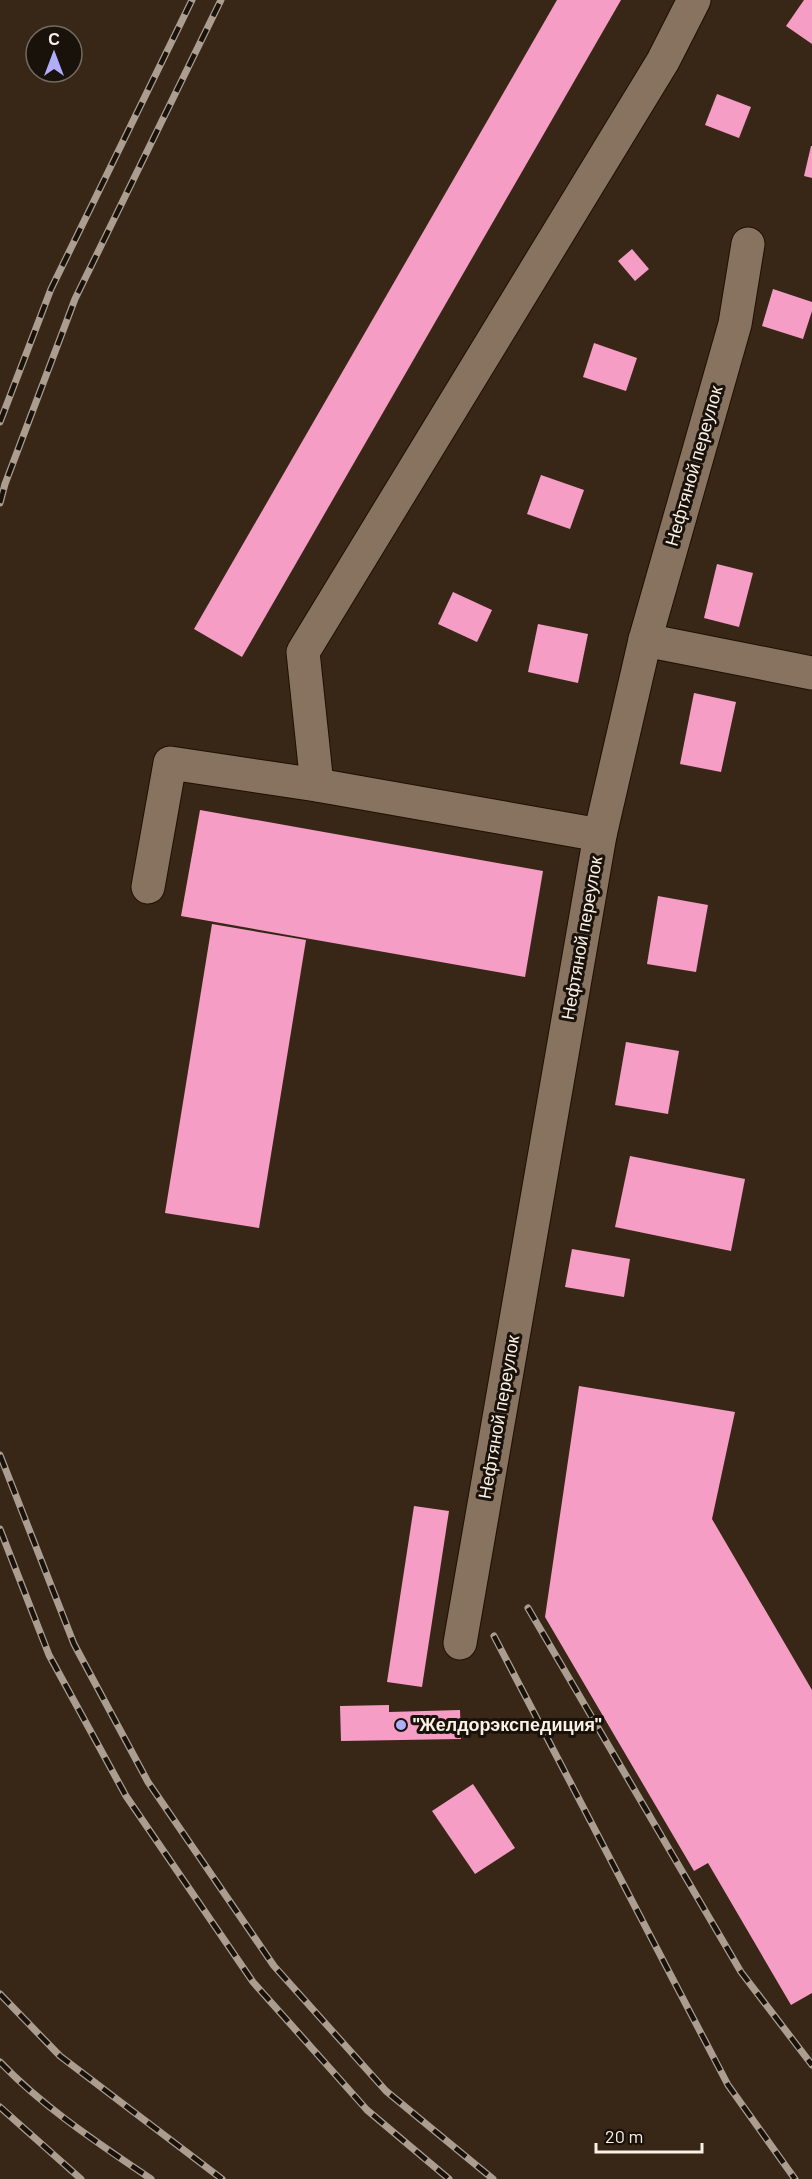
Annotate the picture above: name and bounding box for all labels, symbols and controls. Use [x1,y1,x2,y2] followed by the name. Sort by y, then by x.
[24,24,84,84] north arrow
[48,29,60,48] text: С
[660,383,726,548] street label: Нефтяной переулок
[556,854,606,1021] street label: Нефтяной переулок
[473,1333,523,1500] street label: Нефтяной переулок
[413,1713,602,1735] place label: "Желдорэкспедиция"
[394,1718,408,1732] marker: "Желдорэкспедиция"
[596,2116,702,2154] scale bar
[605,2125,643,2147] text: 20 m

